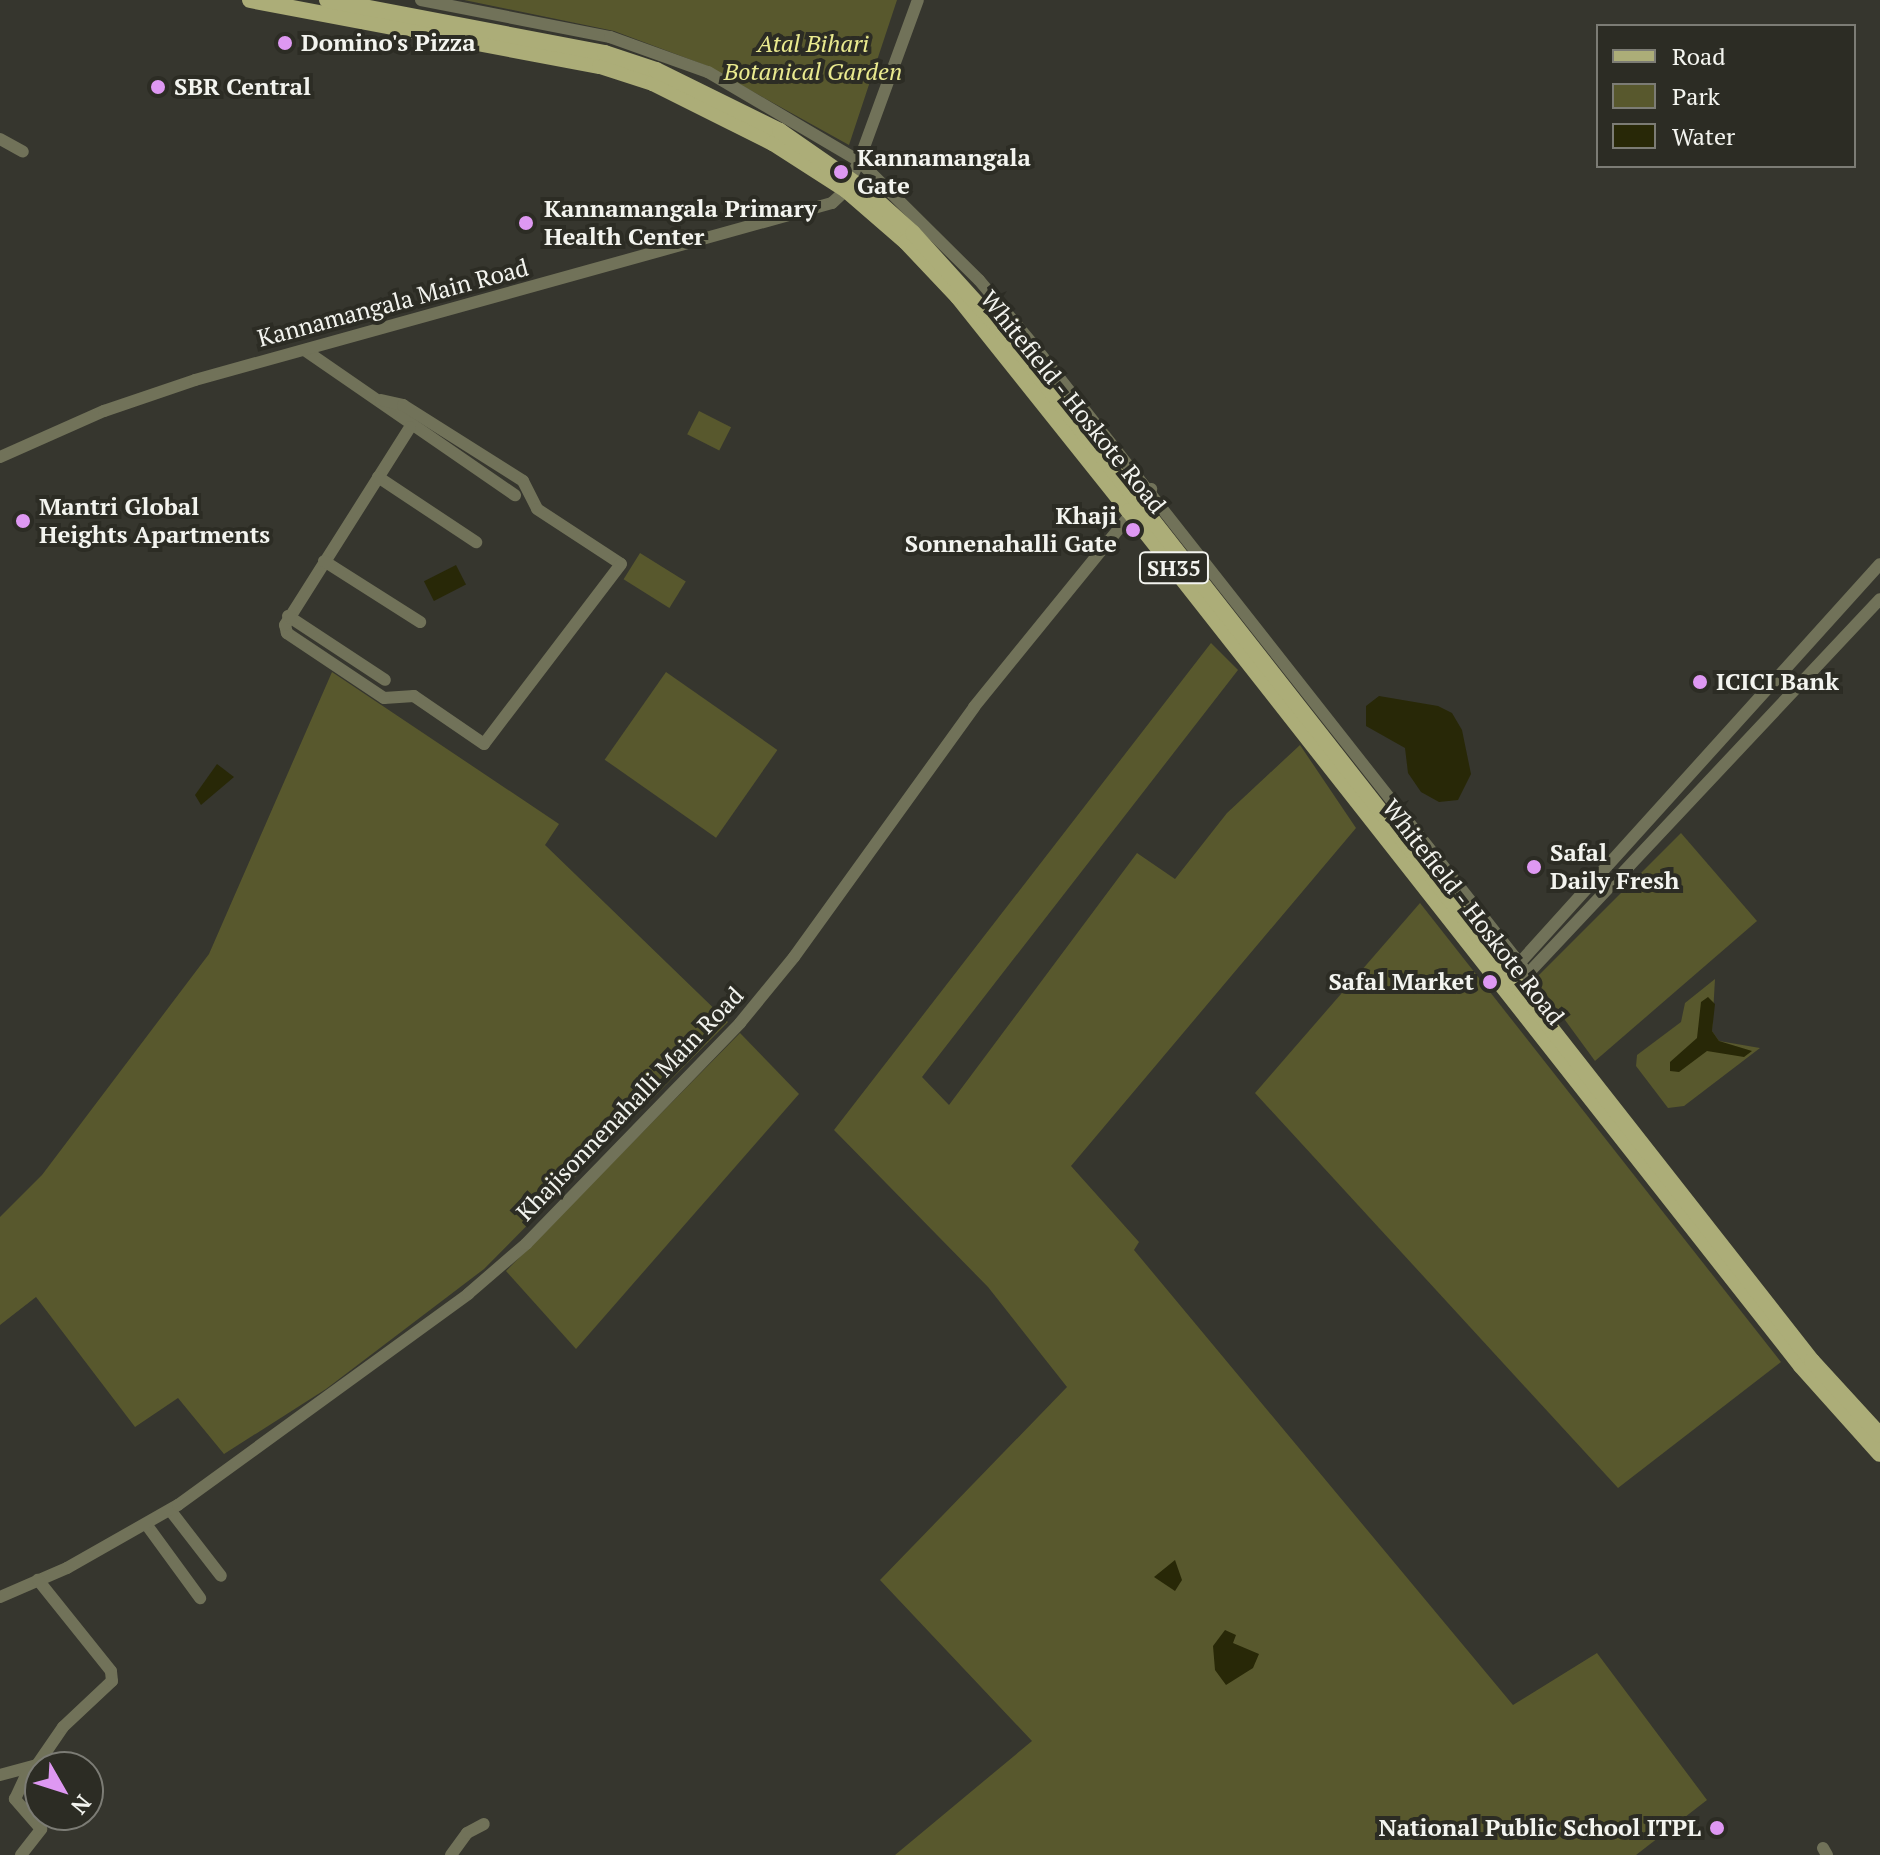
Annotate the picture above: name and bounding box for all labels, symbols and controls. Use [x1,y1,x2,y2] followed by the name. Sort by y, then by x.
[1596,24,1856,168] legend
[301,29,476,57] place label: Domino's Pizza
[724,30,902,86] park label: Atal Bihari Botanical Garden
[276,34,294,52] marker: Domino's Pizza
[1672,40,1726,72] text: Road
[174,73,311,101] place label: SBR Central
[149,78,167,96] marker: SBR Central
[1672,80,1720,112] text: Park
[1672,120,1735,152] text: Water
[857,144,1031,200] place label: Kannamangala Gate
[832,163,850,181] marker: Kannamangala Gate
[544,195,817,251] place label: Kannamangala Primary Health Center
[515,212,537,234] marker: Kannamangala Primary Health Center
[255,253,531,353] street label: Kannamangala Main Road
[974,284,1172,520] street label: Whitefield - Hoskote Road
[39,493,270,549] place label: Mantri Global Heights Apartments
[905,502,1117,558] place label: Khaji Sonnenahalli Gate
[14,512,32,530] marker: Mantri Global Heights Apartments
[1124,521,1142,539] marker: Khaji Sonnenahalli Gate
[1138,550,1210,586] road number: SH35
[1716,668,1839,696] place label: ICICI Bank
[1691,673,1709,691] marker: ICICI Bank
[1375,793,1571,1031] street label: Whitefield - Hoskote Road
[1550,839,1679,895] place label: Safal Daily Fresh
[1525,858,1543,876] marker: Safal Daily Fresh
[1328,968,1474,996] place label: Safal Market
[1481,973,1499,991] marker: Safal Market
[511,981,749,1227] street label: Khajisonnenahalli Main Road
[24,1751,104,1831] north arrow
[65,1790,98,1821] text: N
[1378,1814,1701,1842] place label: National Public School ITPL
[1708,1819,1726,1837] marker: National Public School ITPL

